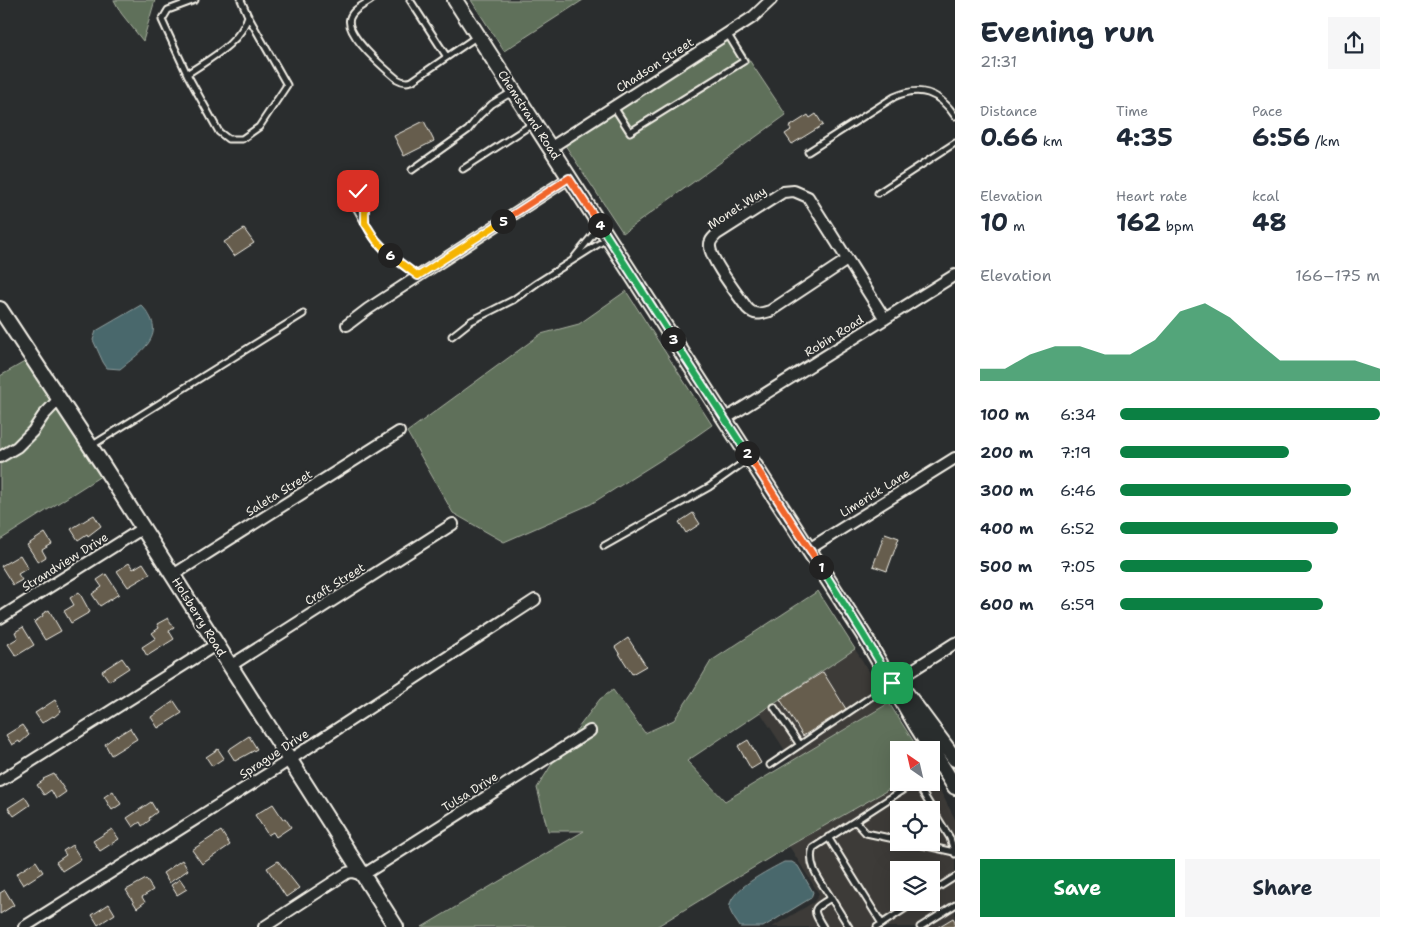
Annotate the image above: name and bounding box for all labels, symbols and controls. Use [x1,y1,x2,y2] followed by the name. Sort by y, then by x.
[980,13,1155,51] text: Evening run
[1328,17,1380,69] button: share
[613,34,697,96] street label: Chadson Street
[980,51,1017,72] text: 21:31
[494,67,564,163] street label: Chemstrand Road
[980,102,1037,120] text: Distance
[1116,102,1148,120] text: Time
[1252,102,1283,120] text: Pace
[980,120,1038,154] text: 0.66
[1116,120,1173,154] text: 4:35
[1252,120,1310,154] text: 6:56
[1038,132,1062,150] text: km
[1310,132,1340,150] text: /km
[337,170,379,212] pin
[344,177,372,205] icon: check
[704,183,770,233] street label: Monet Way
[980,187,1043,205] text: Elevation
[1116,187,1187,205] text: Heart rate
[1252,187,1279,205] text: kcal
[980,205,1008,239] text: 10
[1116,205,1161,239] text: 162
[1252,205,1287,239] text: 48
[490,208,516,234] pin: 5
[499,212,508,230] text: 5
[588,212,612,238] pin: 4
[596,216,605,234] text: 4
[1008,217,1025,235] text: m
[1161,217,1194,235] text: bpm
[378,242,402,268] pin: 6
[386,246,395,264] text: 6
[980,265,1052,286] text: Elevation
[1295,265,1380,286] text: 166–175 m
[801,311,867,361] street label: Robin Road
[660,326,686,352] pin: 3
[669,330,678,348] text: 3
[980,404,1029,425] text: 100 m
[1060,404,1096,425] text: 6:34
[734,440,760,466] pin: 2
[980,442,1033,463] text: 200 m
[1060,442,1091,463] text: 7:19
[743,444,752,462] text: 2
[837,465,913,521] street label: Limerick Lane
[243,466,315,520] street label: Saleta Street
[980,480,1034,501] text: 300 m
[1060,480,1096,501] text: 6:46
[980,518,1034,539] text: 400 m
[1060,518,1095,539] text: 6:52
[19,529,111,595] street label: Strandview Drive
[808,554,834,580] pin: 1
[980,556,1032,577] text: 500 m
[1060,556,1095,577] text: 7:05
[818,558,825,576] text: 1
[302,559,368,609] street label: Craft Street
[168,574,230,660] street label: Holsberry Road
[980,594,1034,615] text: 600 m
[1060,594,1095,615] text: 6:59
[871,662,913,704] pin
[878,669,906,697] icon: arrive
[236,725,312,782] street label: Sprague Drive
[890,741,940,791] north arrow
[890,741,940,911] map controls
[439,768,501,816] street label: Tulsa Drive
[890,801,940,851] button: locate
[980,859,1175,917] button: Save
[1185,859,1380,917] button: Share
[890,861,940,911] button: layers

